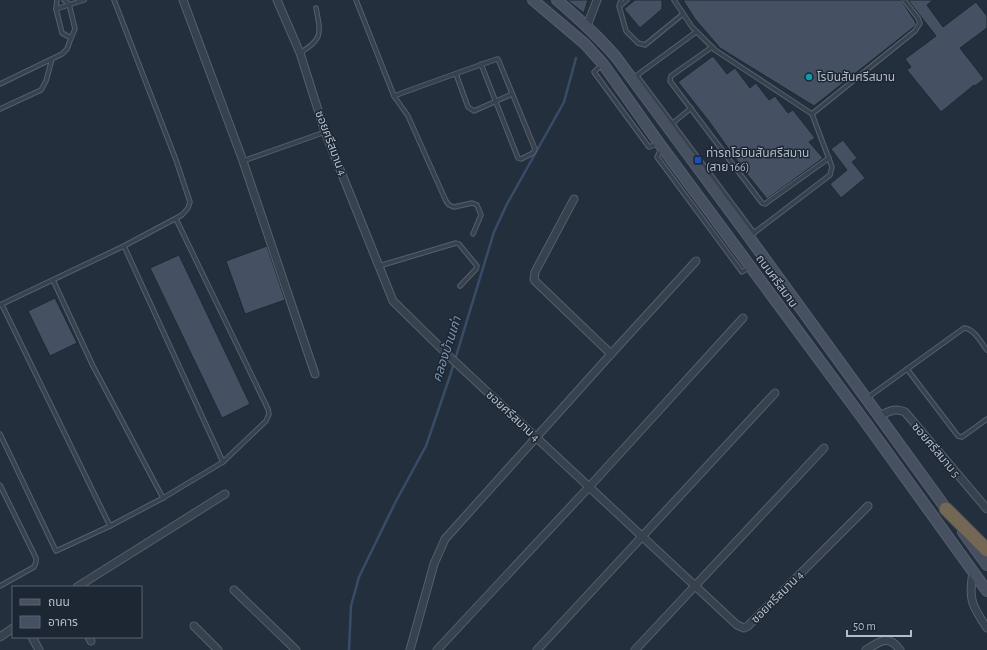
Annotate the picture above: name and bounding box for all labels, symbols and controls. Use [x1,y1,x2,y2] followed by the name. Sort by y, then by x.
[817,71,895,83] place label: โรบินสันศรีสมาน
[804,72,814,82] marker: โรบินสันศรีสมาน
[313,109,349,177] street label: ซอยศรีสมาน 4
[706,146,809,173] place label: ท่ารถโรบินสันศรีสมาน (สาย 166)
[693,155,703,165] marker: ท่ารถโรบินสันศรีสมาน (สาย 166)
[754,252,800,310] street label: ถนนศรีสมาน
[430,314,464,384] water label: คลองบ้านเก่า
[484,388,542,444] street label: ซอยศรีสมาน 4
[910,420,962,480] street label: ซอยศรีสมาน 5
[749,568,806,625] street label: ซอยศรีสมาน 4
[12,586,142,638] legend
[48,596,70,608] text: ถนน
[847,612,911,638] scale bar
[48,616,78,628] text: อาคาร
[853,620,876,632] text: 50 m

